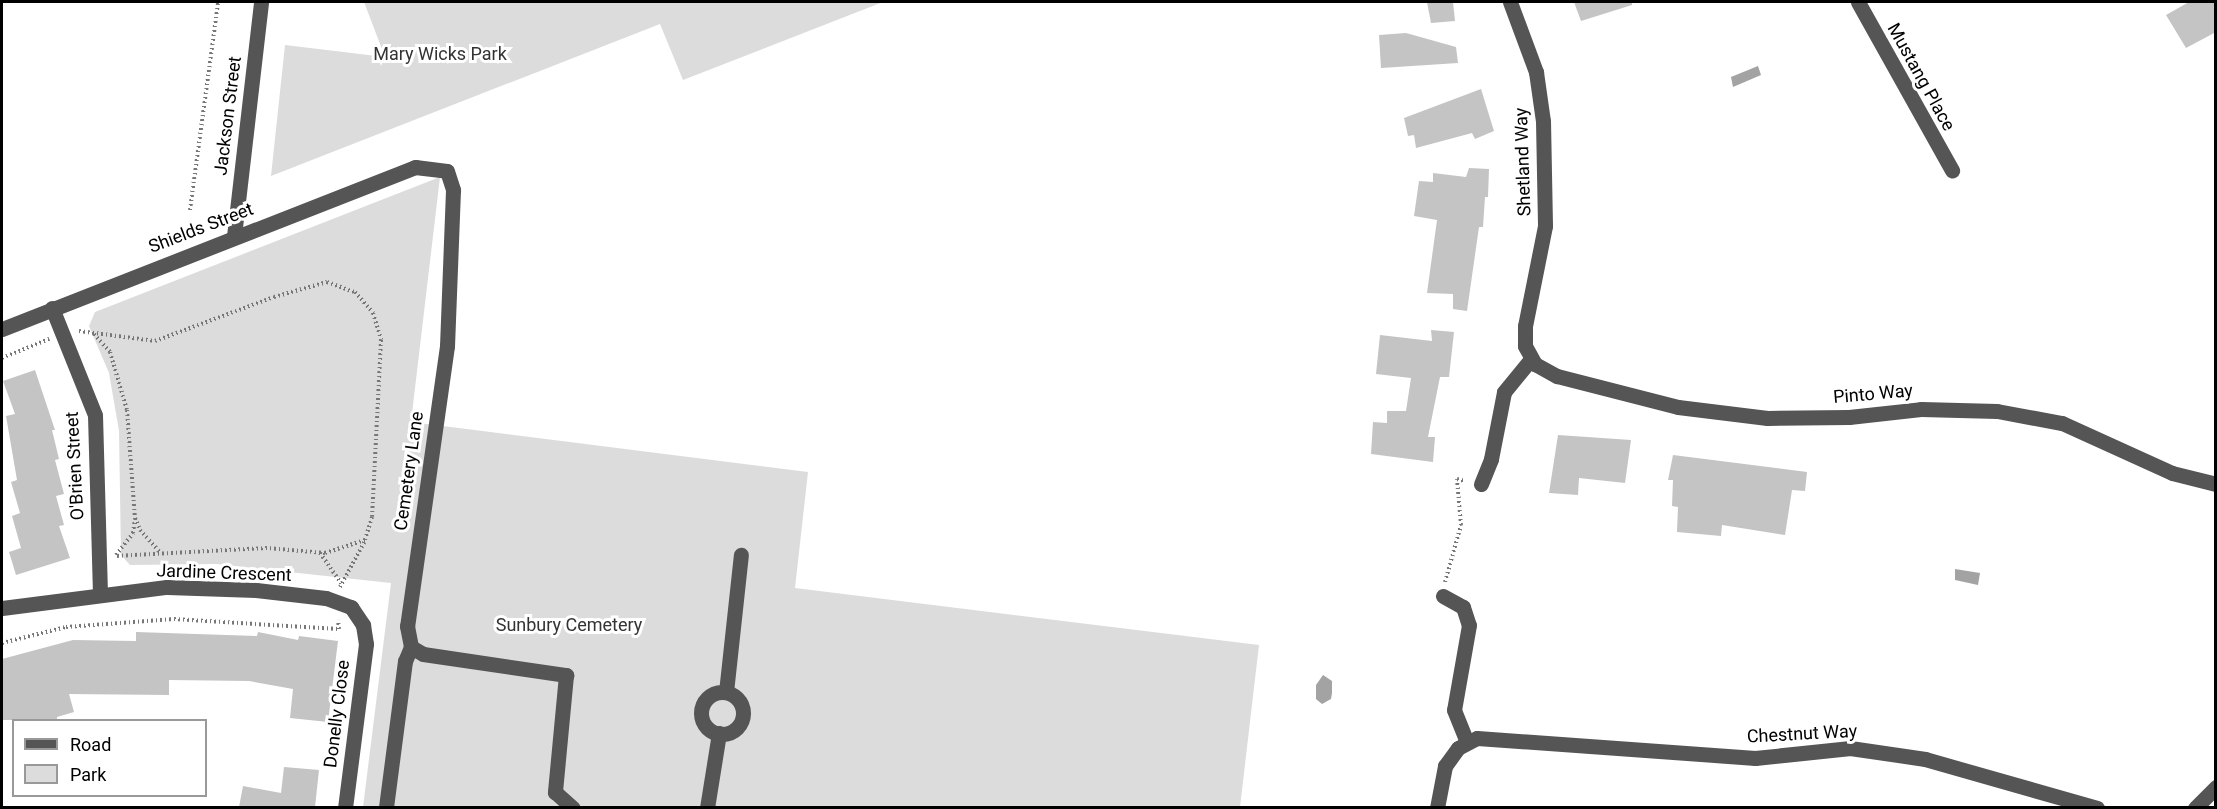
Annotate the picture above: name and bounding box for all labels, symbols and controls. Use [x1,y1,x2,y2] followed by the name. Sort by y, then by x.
[1883,19,1959,135] street label: Mustang Place
[373,43,507,65] park label: Mary Wicks Park
[210,55,246,177] street label: Jackson Street
[1510,107,1536,217] street label: Shetland Way
[146,198,256,258] street label: Shields Street
[1832,380,1914,408] street label: Pinto Way
[390,410,428,532] street label: Cemetery Lane
[61,411,89,521] street label: O'Brien Street
[156,560,292,586] street label: Jardine Crescent
[496,614,642,636] park label: Sunbury Cemetery
[320,659,354,769] street label: Donelly Close
[12,719,207,797] legend
[1746,720,1858,748] street label: Chestnut Way
[70,734,111,755] text: Road
[70,764,106,785] text: Park

